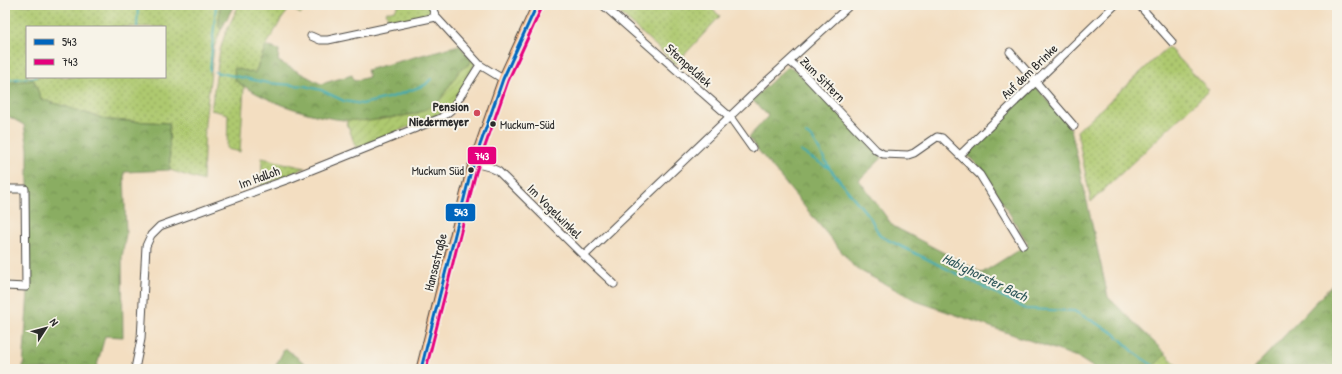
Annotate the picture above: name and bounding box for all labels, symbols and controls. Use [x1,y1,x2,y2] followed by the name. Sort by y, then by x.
[26,26,166,78] legend
[62,33,77,50] text: 543
[662,39,717,91] street label: Stempeldiek
[997,39,1061,103] street label: Auf dem Brinke
[796,52,850,106] street label: Zum Sittern
[62,53,78,70] text: 743
[409,97,470,131] place label: Pension Niedermeyer
[472,108,482,118] marker: Pension Niedermeyer
[500,116,555,133] place label: Muckum-Süd
[488,119,498,129] marker: Muckum-Süd
[467,146,497,165] line badge: 743
[474,149,489,163] text: 743
[236,161,282,193] street label: Im Halloh
[412,162,464,179] place label: Muckum Süd
[466,165,476,175] marker: Muckum Süd
[524,180,587,243] street label: Im Vogelwinkel
[445,203,476,222] line badge: 543
[454,205,468,219] text: 543
[419,231,451,293] street label: Hansastraße
[939,248,1032,307] water label: Habighorster Bach
[26,308,66,348] north arrow
[47,316,62,329] text: N

